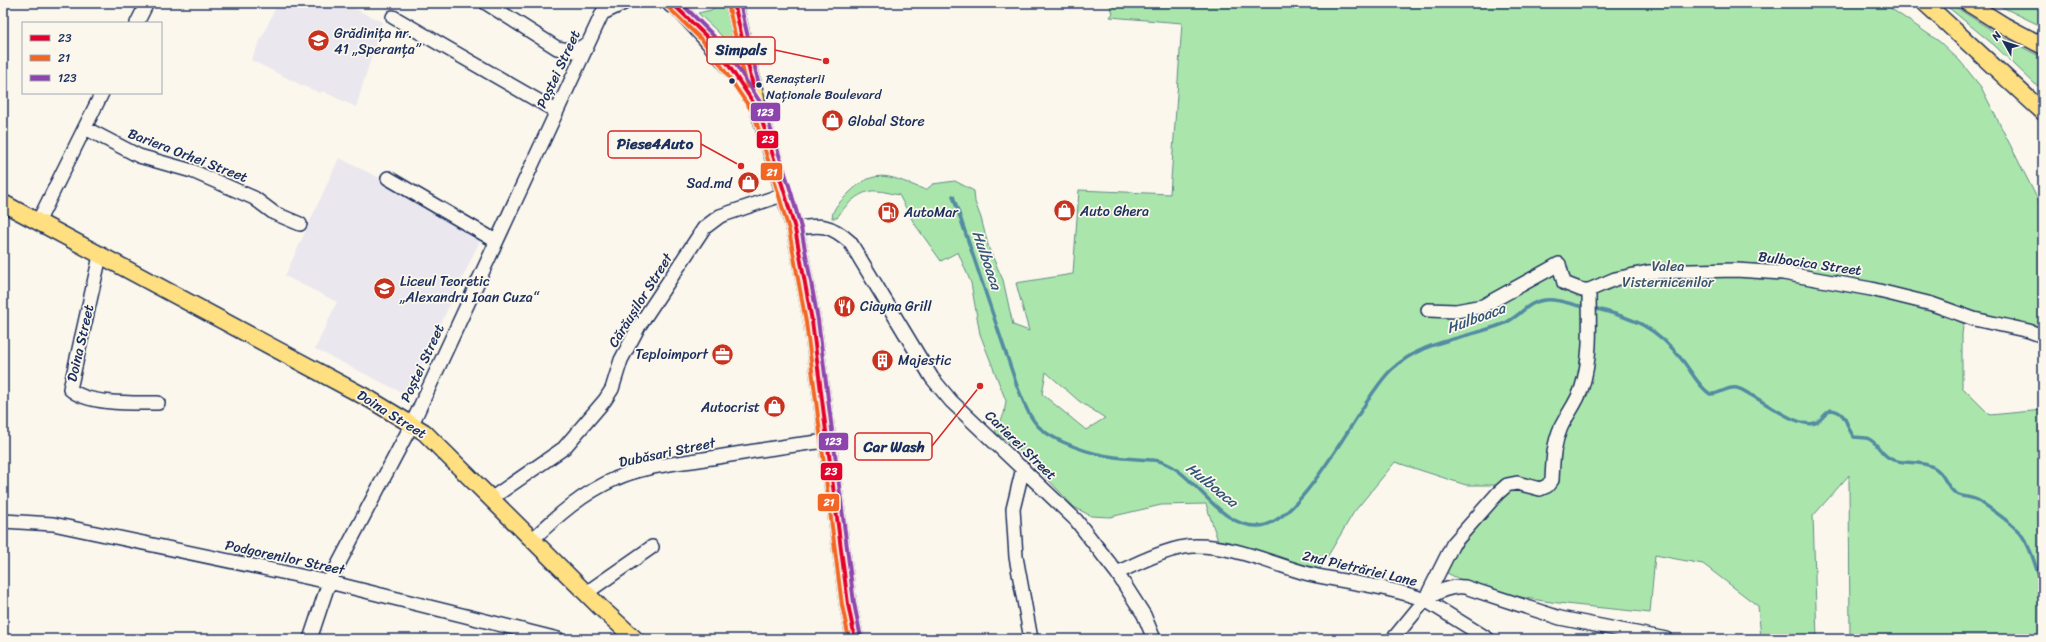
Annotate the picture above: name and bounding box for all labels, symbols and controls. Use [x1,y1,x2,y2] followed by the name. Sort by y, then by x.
[334,21,422,62] place label: Grădinița nr. 41 „Speranța”
[22,22,162,94] legend
[1984,22,2024,62] north arrow
[529,26,588,113] street label: Poștei Street
[58,27,72,49] text: 23
[1986,27,2007,46] text: N
[305,28,331,54] school or university icon: Grădinița nr. 41 „Speranța”
[707,37,775,64] callout: Simpals
[714,37,768,63] text: Simpals
[58,47,70,69] text: 21
[58,67,77,89] text: 123
[766,67,882,106] place label: Renașterii Naționale Boulevard
[727,76,737,86] unlabelled marker
[754,80,764,90] marker: Renașterii Naționale Boulevard
[750,102,781,122] line badge: 123
[756,103,775,122] text: 123
[820,108,846,134] shop icon: Global Store
[848,109,925,134] place label: Global Store
[124,121,251,190] street label: Bariera Orhei Street
[756,130,779,149] line badge: 23
[761,130,775,149] text: 23
[608,131,701,158] callout: Piese4Auto
[617,131,694,157] text: Piese4Auto
[760,162,783,181] line badge: 21
[765,163,778,182] text: 21
[735,170,761,196] shop icon: Sad.md
[686,171,734,196] place label: Sad.md
[1051,198,1077,224] shop icon: Auto Ghera
[876,199,902,225] fuel station icon: AutoMar
[1079,199,1149,224] place label: Auto Ghera
[903,200,959,225] place label: AutoMar
[965,227,1010,295] water label: Hulboaca
[1757,244,1863,283] street label: Bulbocica Street
[601,247,680,352] street label: Cărăușilor Street
[1622,254,1715,295] park label: Valea Visternicenilor
[399,269,540,310] place label: Liceul Teoretic „Alexandru Ioan Cuza“
[371,276,397,302] school or university icon: Liceul Teoretic „Alexandru Ioan Cuza“
[831,293,857,319] restaurant icon: Ciayna Grill
[860,294,932,319] place label: Ciayna Grill
[1443,295,1511,341] water label: Hulboaca
[59,302,102,384] street label: Doina Street
[393,320,452,407] street label: Poștei Street
[710,341,736,367] office icon: Teploimport
[635,342,709,367] place label: Teploimport
[869,347,895,373] building icon: Majestic
[898,348,951,373] place label: Majestic
[352,383,432,446] street label: Doina Street
[762,394,788,420] shop icon: Autocrist
[700,395,760,420] place label: Autocrist
[979,404,1063,487] street label: Carierei Street
[617,430,719,475] street label: Dubăsari Street
[818,432,849,451] line badge: 123
[824,432,843,451] text: 123
[855,433,932,460] callout: Car Wash
[863,434,925,460] text: Car Wash
[1180,456,1245,515] water label: Hulboaca
[820,462,843,481] line badge: 23
[824,462,838,481] text: 23
[817,493,840,512] line badge: 21
[822,493,835,512] text: 21
[223,533,348,583] street label: Podgorenilor Street
[1300,543,1420,594] street label: 2nd Pietrăriei Lane

